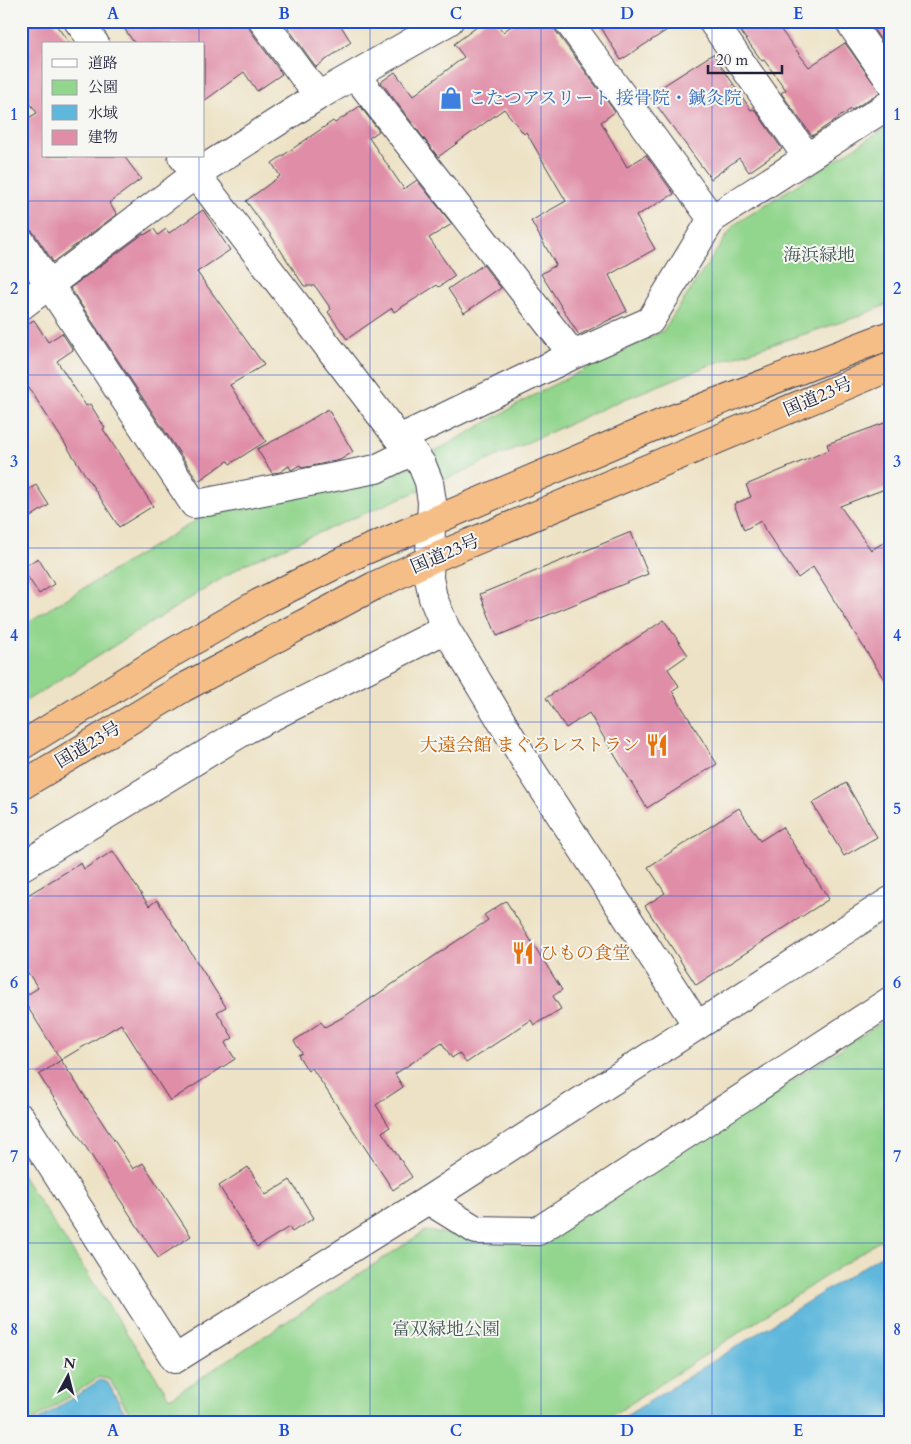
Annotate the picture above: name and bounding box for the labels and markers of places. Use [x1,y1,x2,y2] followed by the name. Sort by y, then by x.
[438,85,464,111] shop icon: こたつアスリート 接骨院・鍼灸院
[468,86,742,111] place label: こたつアスリート 接骨院・鍼灸院
[644,732,670,758] restaurant icon: 大遠会館 まぐろレストラン
[420,733,640,758] place label: 大遠会館 まぐろレストラン
[510,940,536,966] restaurant icon: ひもの食堂
[540,941,630,966] place label: ひもの食堂

